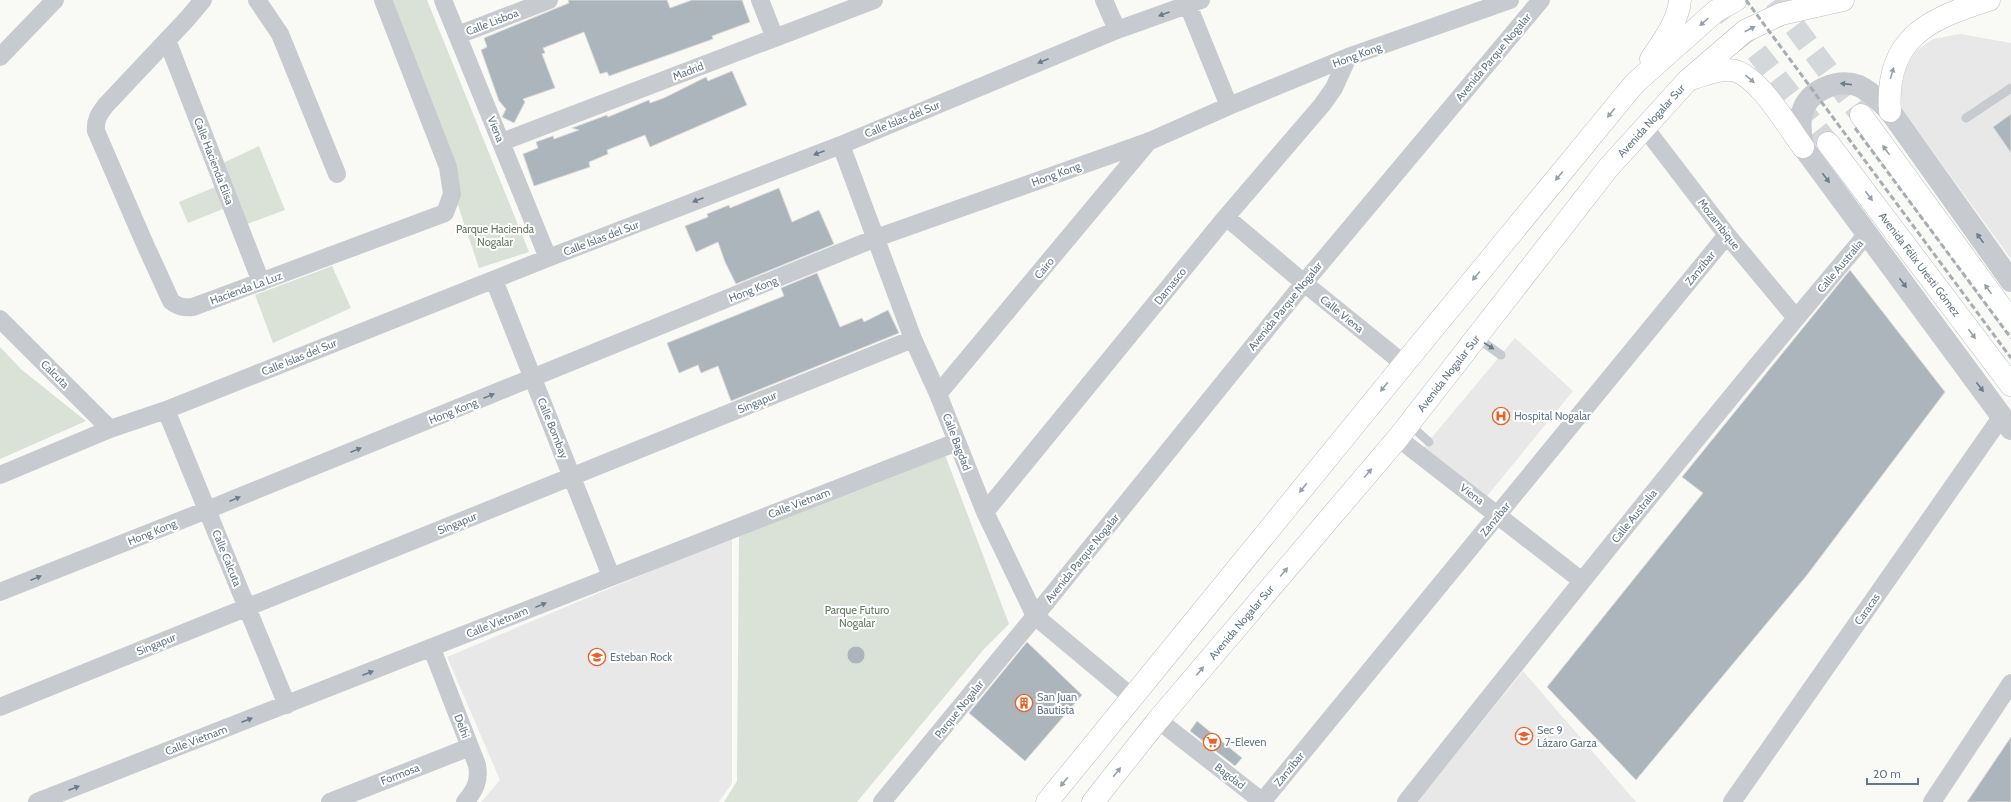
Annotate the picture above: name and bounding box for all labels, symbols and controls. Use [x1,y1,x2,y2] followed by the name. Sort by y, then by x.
[464,5,521,38] street label: Calle Lisboa
[1452,10,1534,104] street label: Avenida Parque Nogalar
[1158,11,1170,17] one-way arrow
[1699,17,1709,27] one-way arrow
[1744,26,1756,32] one-way arrow
[1331,39,1384,70] street label: Hong Kong
[1038,58,1049,64] one-way arrow
[670,59,706,83] street label: Madrid
[1889,67,1895,79] one-way arrow
[1745,75,1756,84] one-way arrow
[1614,81,1688,160] street label: Avenida Nogalar Sur
[1840,81,1853,87] one-way arrow
[862,97,942,140] street label: Calle Islas del Sur
[1607,107,1616,118] one-way arrow
[485,114,508,145] street label: Viena
[191,116,237,207] street label: Calle Hacienda Elisa
[1882,145,1890,156] one-way arrow
[813,151,825,157] one-way arrow
[1030,158,1083,189] street label: Hong Kong
[1554,171,1563,182] one-way arrow
[1822,173,1830,184] one-way arrow
[1864,191,1873,202] one-way arrow
[1695,196,1743,253] street label: Mozambique
[693,197,704,203] one-way arrow
[1876,209,1964,319] street label: Avenida Félix Uresti Gómez
[561,217,641,259] street label: Calle Islas del Sur
[456,222,535,249] park label: Parque Hacienda Nogalar
[1976,232,1984,243] one-way arrow
[1814,236,1867,295] street label: Calle Australia
[1682,248,1718,288] street label: Zanzíbar
[1031,254,1057,282] street label: Cairo
[1245,258,1325,353] street label: Avenida Parque Nogalar
[1151,265,1189,307] street label: Damasco
[208,269,284,307] street label: Hacienda La Luz
[1471,271,1480,282] one-way arrow
[727,273,780,305] street label: Hong Kong
[1899,277,1907,288] one-way arrow
[1984,284,1992,294] one-way arrow
[1317,292,1367,336] street label: Calle Viena
[1968,328,1976,339] one-way arrow
[1414,332,1483,414] street label: Avenida Nogalar Sur
[259,335,339,378] street label: Calle Islas del Sur
[1484,342,1494,350] one-way arrow
[38,357,73,392] street label: Calcuta
[1380,382,1389,393] one-way arrow
[1976,382,1985,393] one-way arrow
[735,388,779,416] street label: Singapur
[484,393,495,399] one-way arrow
[427,395,480,427] street label: Hong Kong
[534,396,572,461] street label: Calle Bombay
[1491,406,1511,426] hospital icon: Hospital Nogalar
[1514,409,1591,423] place label: Hospital Nogalar
[940,411,974,473] street label: Calle Bagdad
[350,447,361,453] one-way arrow
[1364,468,1373,479] one-way arrow
[1457,480,1487,508] street label: Viena
[1298,483,1307,494] one-way arrow
[766,485,832,521] street label: Calle Vietnam
[1608,486,1660,546] street label: Calle Australia
[230,495,242,501] one-way arrow
[1477,499,1513,539] street label: Zanzíbar
[435,509,479,537] street label: Singapur
[1042,510,1122,605] street label: Avenida Parque Nogalar
[126,516,179,548] street label: Hong Kong
[209,528,245,589] street label: Calle Calcuta
[1280,567,1289,578] one-way arrow
[31,574,43,580] one-way arrow
[1206,582,1277,662] street label: Avenida Nogalar Sur
[1851,590,1883,628] street label: Caracas
[536,601,548,607] one-way arrow
[464,603,530,641] street label: Calle Vietnam
[825,603,889,630] park label: Parque Futuro Nogalar
[134,630,178,658] street label: Singapur
[587,647,607,667] school or university icon: Esteban Rock
[610,650,672,664] place label: Esteban Rock
[1195,666,1204,677] one-way arrow
[363,670,375,676] one-way arrow
[931,677,987,741] street label: Parque Nogalar
[1037,690,1077,717] place label: San Juan Bautista
[1014,693,1034,713] building icon: San Juan Bautista
[451,712,473,740] street label: Delhi
[241,717,253,723] one-way arrow
[163,722,229,758] street label: Calle Vietnam
[1537,723,1597,750] place label: Sec 9 Lázaro Garza
[1514,726,1534,746] school or university icon: Sec 9 Lázaro Garza
[1202,732,1222,752] supermarket icon: 7-Eleven
[1225,735,1266,749] place label: 7-Eleven
[1271,749,1307,789] street label: Zanzíbar
[379,760,422,788] street label: Formosa
[1212,760,1248,792] street label: Bagdad
[1867,760,1918,786] scale bar
[1113,766,1121,777] one-way arrow
[1873,766,1901,781] text: 20 m
[1059,777,1068,788] one-way arrow
[68,784,80,790] one-way arrow

